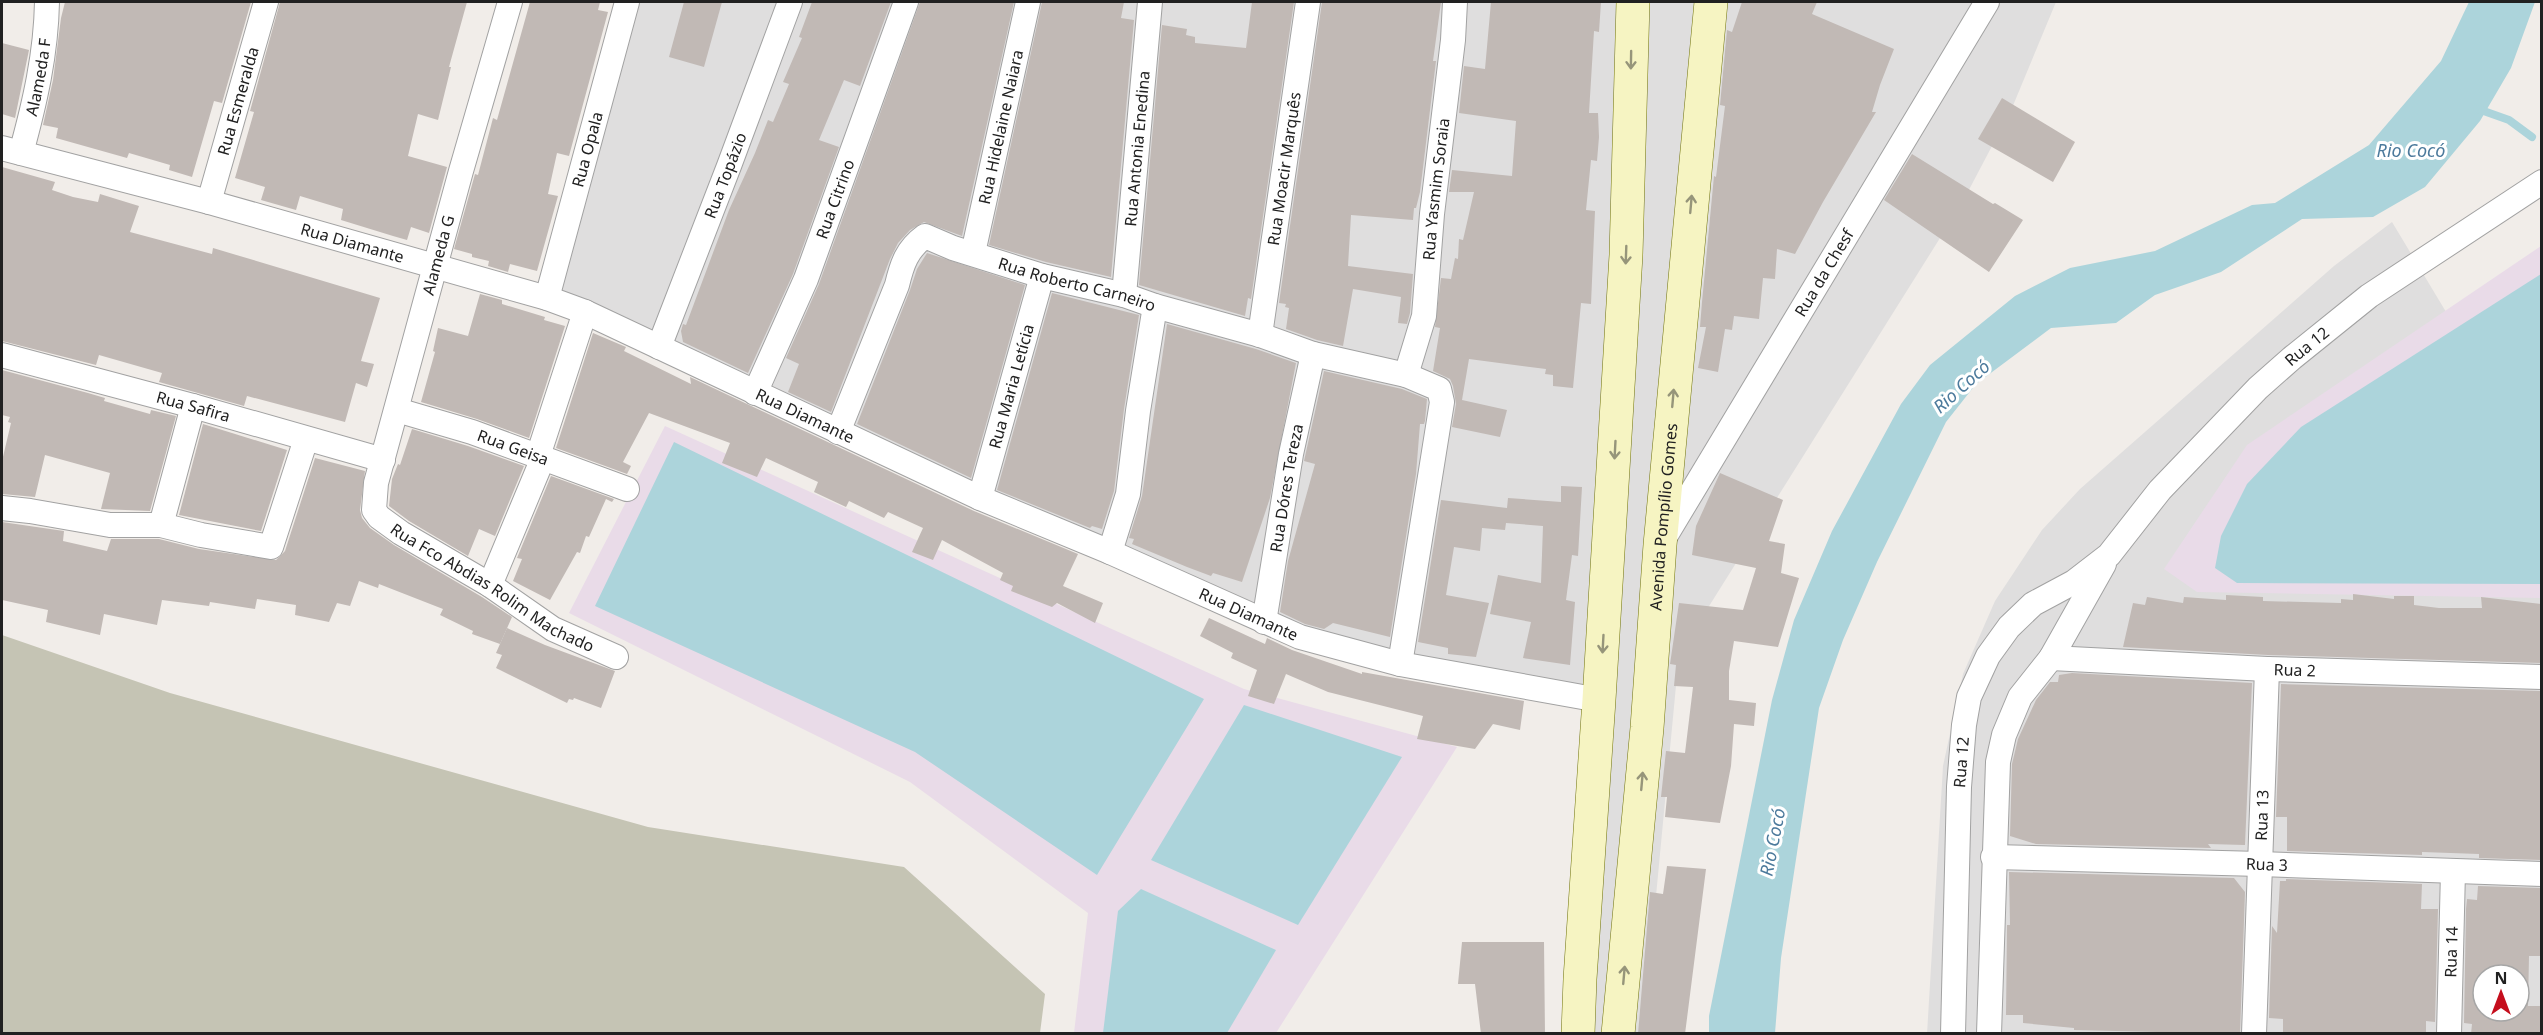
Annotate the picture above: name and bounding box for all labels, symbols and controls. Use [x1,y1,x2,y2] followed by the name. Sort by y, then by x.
[20,37,56,118] street label: Alameda F
[212,44,264,158] street label: Rua Esmeralda
[973,48,1028,206] street label: Rua Hidelaine Naiara
[1625,49,1637,69] one-way arrow
[1119,70,1155,227] street label: Rua Antonia Enedina
[1262,90,1306,247] street label: Rua Moacir Marquês
[566,109,608,190] street label: Rua Opala
[1417,117,1454,261] street label: Rua Yasmim Soraia
[699,129,752,222] street label: Rua Topázio
[2377,138,2445,162] water label: Rio Cocó
[810,156,859,242] street label: Rua Citrino
[1686,195,1697,215] one-way arrow
[417,213,459,297] street label: Alameda G
[298,218,407,268] street label: Rua Diamante
[1789,224,1859,320] street label: Rua da Chesf
[1621,244,1632,264] one-way arrow
[995,252,1159,316] street label: Rua Roberto Carneiro
[983,321,1039,451] street label: Rua Maria Letícia
[2280,321,2334,371] street label: Rua 12
[1927,354,1995,418] water label: Rio Cocó
[752,383,858,448] street label: Rua Diamante
[154,386,233,427] street label: Rua Safira
[1668,389,1679,409] one-way arrow
[1264,421,1308,554] street label: Rua Dóres Tereza
[1644,422,1682,611] street label: Avenida Pompílio Gomes
[474,424,552,470] street label: Rua Geisa
[1609,439,1620,459] one-way arrow
[386,518,598,657] street label: Rua Fco Abdias Rolim Machado
[1196,582,1302,646] street label: Rua Diamante
[1597,634,1608,654] one-way arrow
[2273,658,2316,681] street label: Rua 2
[1948,736,1974,789] street label: Rua 12
[1637,772,1648,792] one-way arrow
[2250,789,2274,841] street label: Rua 13
[1754,806,1790,878] water label: Rio Cocó
[2246,853,2288,876] street label: Rua 3
[2439,926,2463,978] street label: Rua 14
[2471,963,2531,1023] north arrow
[1619,966,1630,986] one-way arrow
[2494,967,2508,989] text: N

